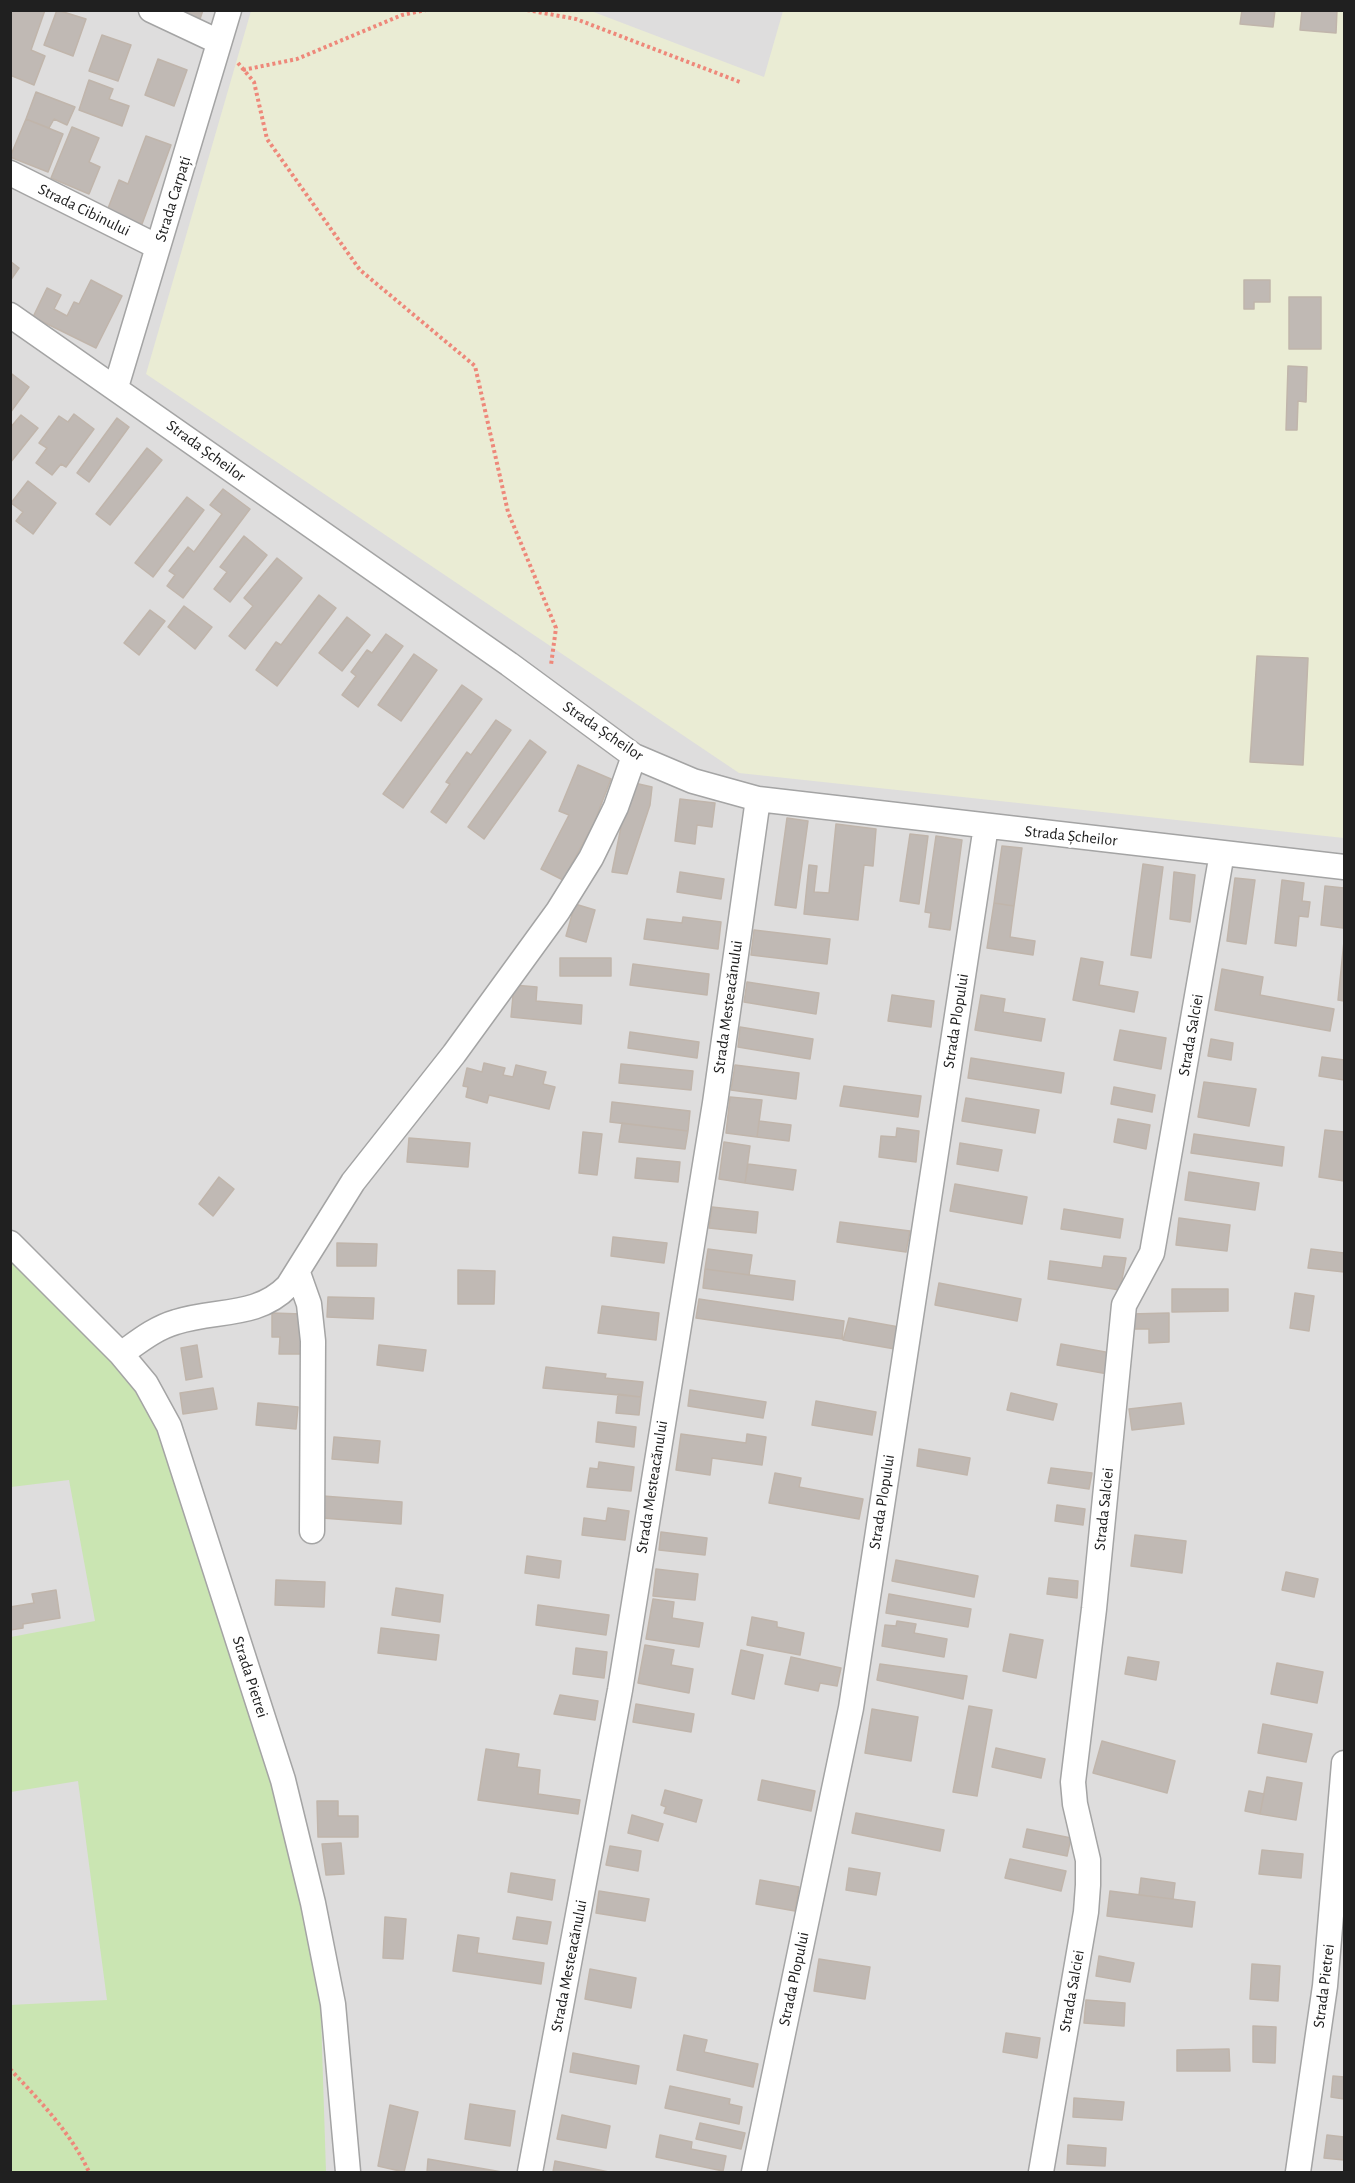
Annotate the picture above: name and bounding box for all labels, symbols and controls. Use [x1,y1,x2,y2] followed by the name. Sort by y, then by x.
[151,154,195,244] street label: Strada Carpați
[35,179,133,241] street label: Strada Cibinului
[163,416,249,486] street label: Strada Șcheilor
[559,697,647,765] street label: Strada Șcheilor
[1024,822,1118,850] street label: Strada Șcheilor
[709,939,747,1075] street label: Strada Mesteacănului
[939,972,973,1070] street label: Strada Plopului
[1174,992,1208,1078] street label: Strada Salciei
[632,1419,672,1555] street label: Strada Mesteacănului
[865,1453,899,1551] street label: Strada Plopului
[1090,1467,1118,1551] street label: Strada Salciei
[228,1634,272,1720] street label: Strada Pietrei
[547,1898,591,2034] street label: Strada Mesteacănului
[775,1930,813,2028] street label: Strada Plopului
[1309,1943,1339,2029] street label: Strada Pietrei
[1055,1948,1089,2034] street label: Strada Salciei

